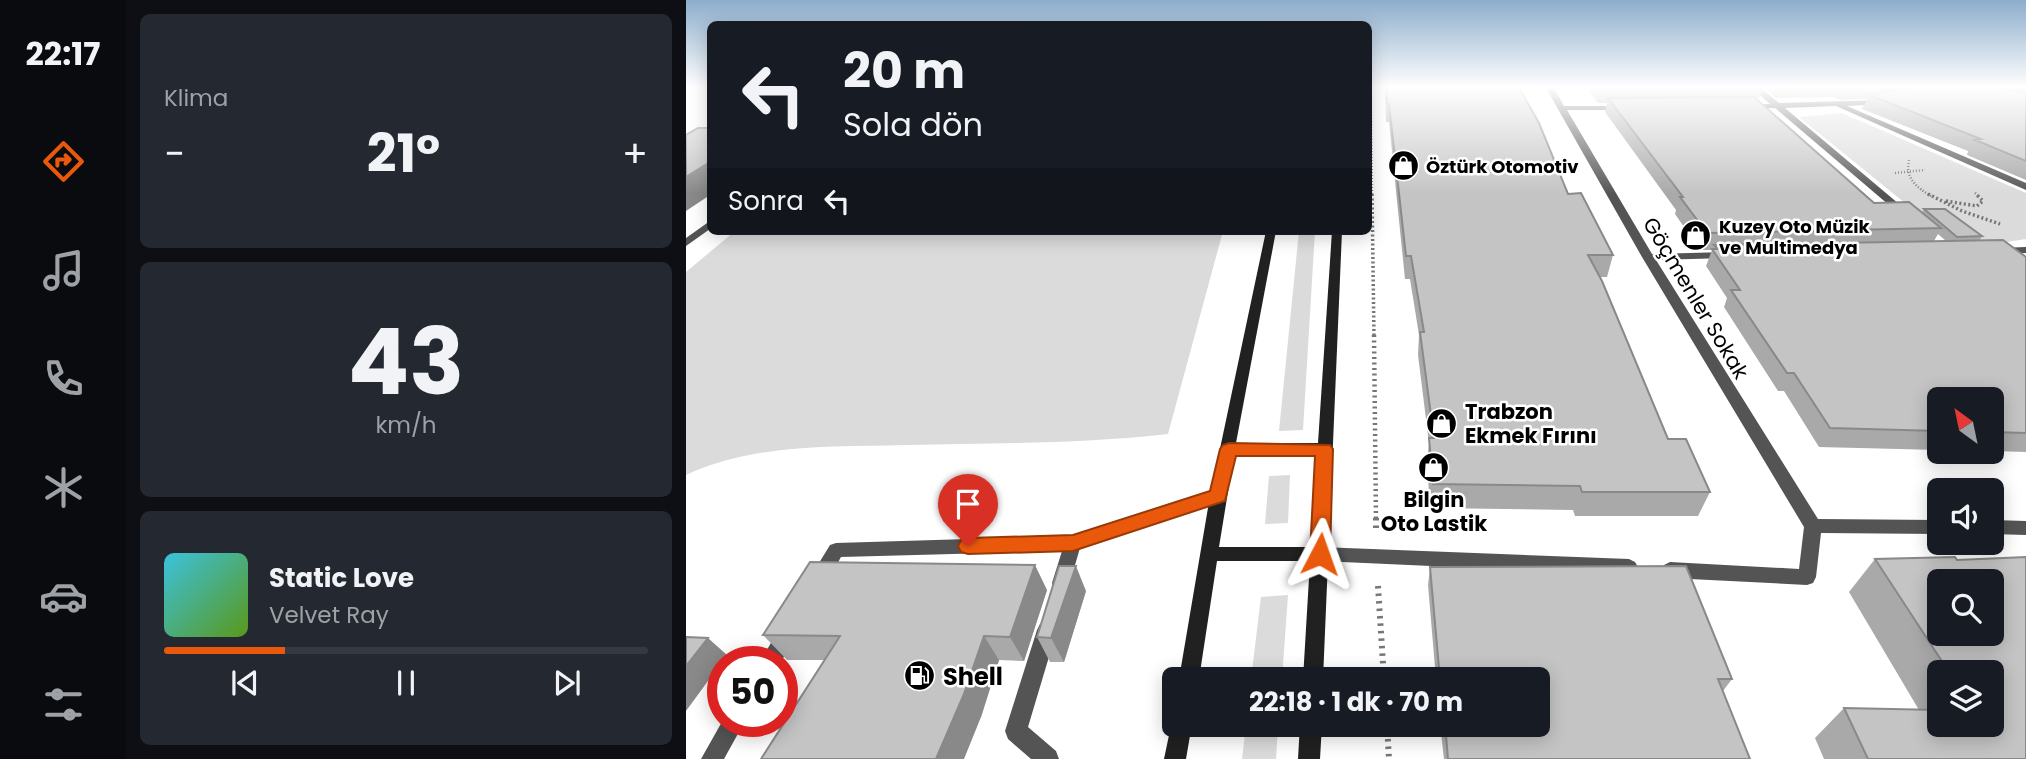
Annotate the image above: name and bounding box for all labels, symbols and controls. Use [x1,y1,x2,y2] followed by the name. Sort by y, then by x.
[26,31,100,76] text: 22:17
[843,37,965,105] text: 20 m
[728,49,819,140] icon: left
[164,82,228,114] text: Klima
[843,102,983,147] text: Sola dön
[367,117,440,190] text: 21°
[164,127,185,180] text: −
[622,127,648,180] text: +
[39,137,88,186] icon: directions
[1386,149,1420,183] shop icon: Öztürk Otomotiv
[1426,154,1579,179] place label: Öztürk Otomotiv
[818,182,856,220] icon: left
[728,183,804,219] text: Sonra
[1636,212,1756,384] street label: Göçmenler Sokak
[1719,214,1871,260] place label: Kuzey Oto Müzik ve Multimedya
[1679,219,1713,253] shop icon: Kuzey Oto Müzik ve Multimedya
[39,246,88,295] icon: music
[348,298,464,426] text: 43
[39,354,88,403] icon: phone
[1927,387,2004,464] north arrow
[1927,387,2004,737] map controls
[1465,397,1597,450] place label: Trabzon Ekmek Fırını
[1425,406,1459,440] shop icon: Trabzon Ekmek Fırını
[375,409,437,441] text: km/h
[1417,450,1451,484] shop icon: Bilgin Oto Lastik
[39,463,88,512] icon: climate
[938,474,998,546] pin
[1927,478,2004,555] button: sound
[949,485,987,523] icon: arrive
[1381,485,1487,538] place label: Bilgin Oto Lastik
[1283,517,1357,591] position arrow
[269,560,414,596] text: Static Love
[1927,569,2004,646] button: search
[39,572,88,621] icon: car
[269,599,389,631] text: Velvet Ray
[707,646,798,737] speed limit sign: 50
[903,659,937,693] fuel station icon: Shell
[943,660,1003,693] place label: Shell
[1927,660,2004,737] button: layers
[226,664,264,702] icon: previous
[387,664,425,702] icon: pause
[548,664,586,702] icon: next
[39,680,88,729] icon: filters
[1249,684,1463,720] text: 22:18 · 1 dk · 70 m

